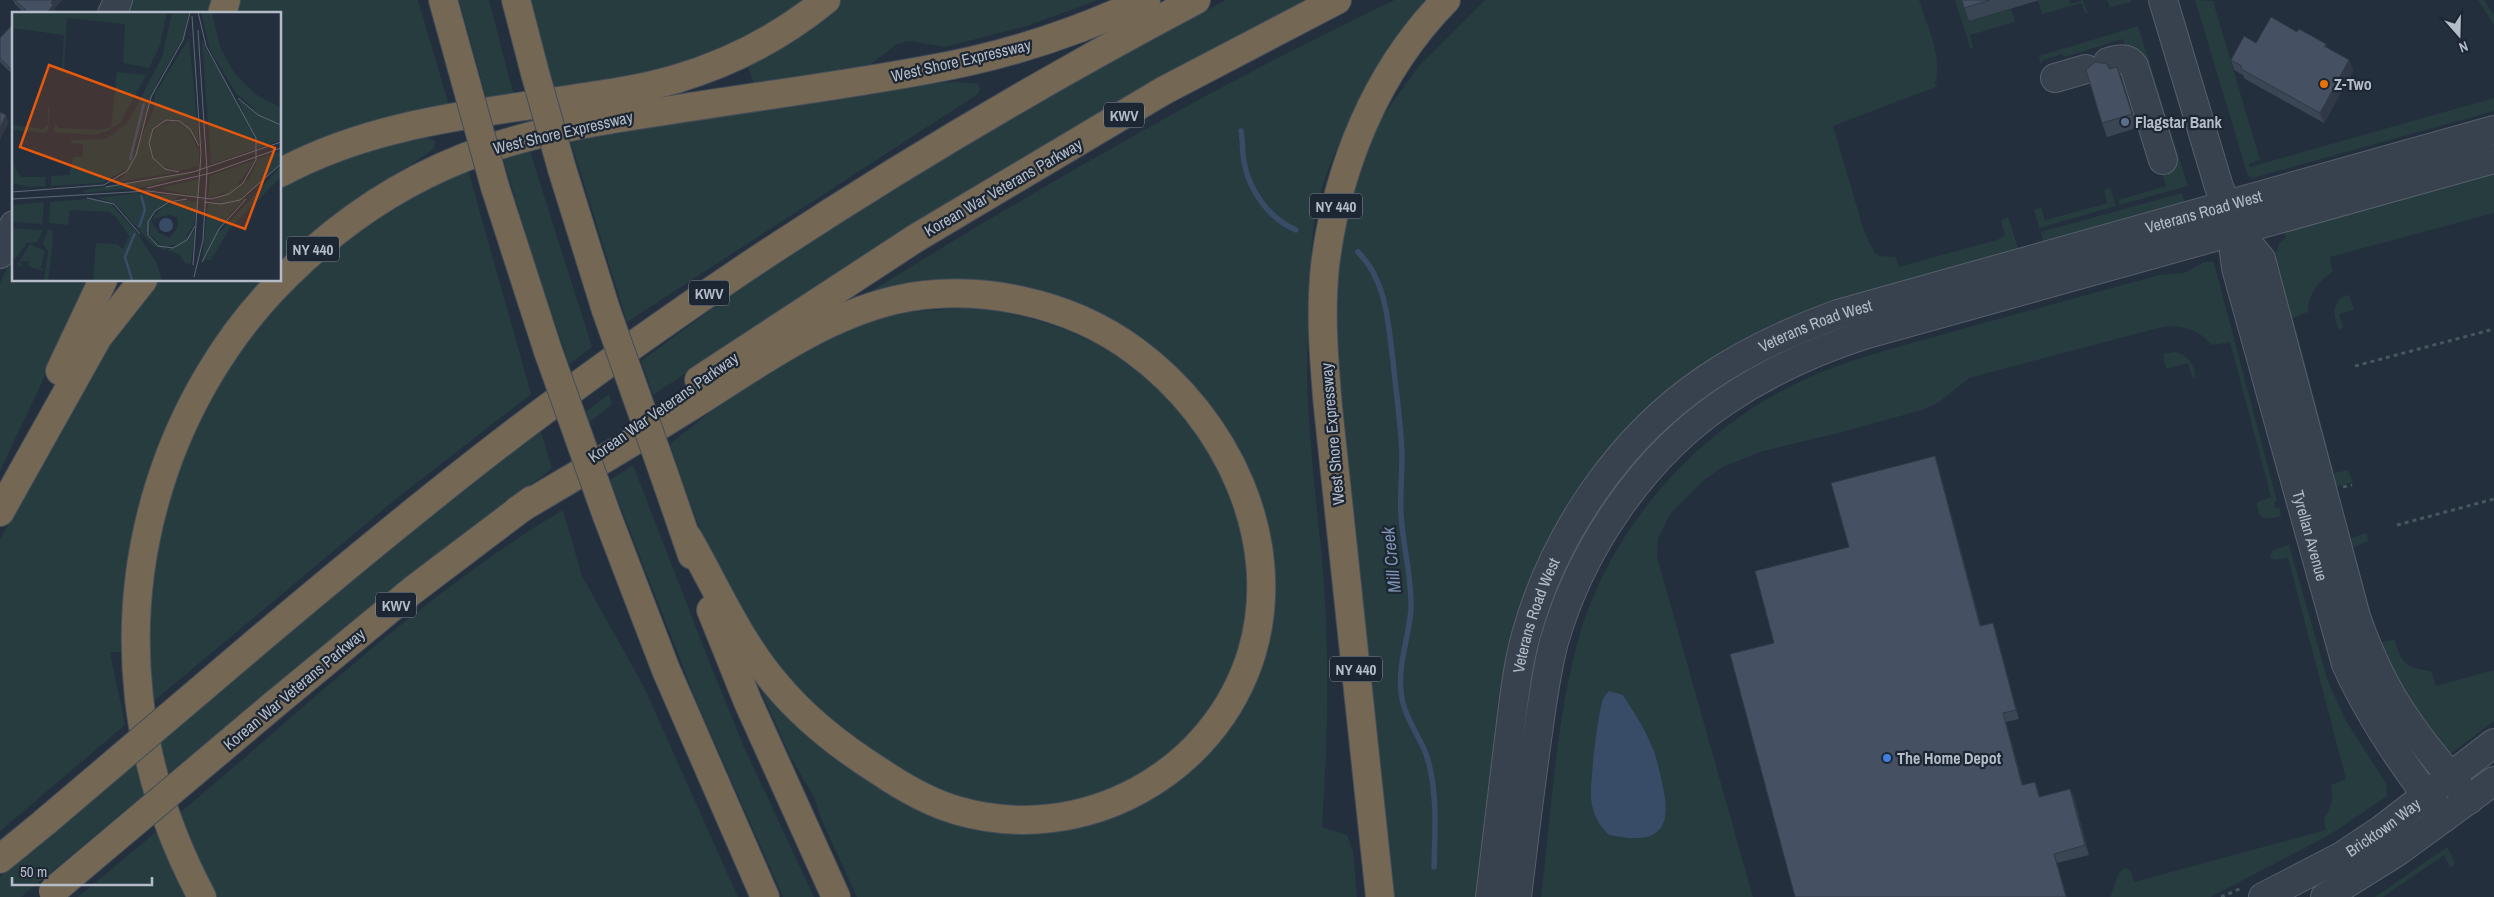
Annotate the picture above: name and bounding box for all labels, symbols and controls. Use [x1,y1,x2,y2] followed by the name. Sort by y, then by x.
[2434,10,2484,60] north arrow
[12,12,281,281] inset map
[889,33,1033,87] street label: West Shore Expressway
[2456,37,2470,57] text: N
[2334,73,2372,95] place label: Z-Two
[2318,78,2330,90] marker: Z-Two
[1104,102,1144,128] road number: KWV
[491,105,635,159] street label: West Shore Expressway
[2135,111,2222,133] place label: Flagstar Bank
[2119,116,2131,128] marker: Flagstar Bank
[920,133,1086,241] street label: Korean War Veterans Parkway
[2143,185,2265,238] street label: Veterans Road West
[1310,194,1362,218] road number: NY 440
[287,236,339,262] road number: NY 440
[689,280,729,306] road number: KWV
[1755,294,1875,357] street label: Veterans Road West
[583,346,743,467] street label: Korean War Veterans Parkway
[1315,362,1349,506] street label: West Shore Expressway
[2287,488,2333,583] street label: Tyrellan Avenue
[1375,525,1407,594] water label: Mill Creek
[1507,554,1565,675] street label: Veterans Road West
[376,592,416,618] road number: KWV
[218,623,370,755] street label: Korean War Veterans Parkway
[1330,656,1382,682] road number: NY 440
[1897,747,2002,769] place label: The Home Depot
[1881,752,1893,764] marker: The Home Depot
[2341,793,2425,862] street label: Bricktown Way
[12,854,152,886] scale bar
[20,861,47,882] text: 50 m

